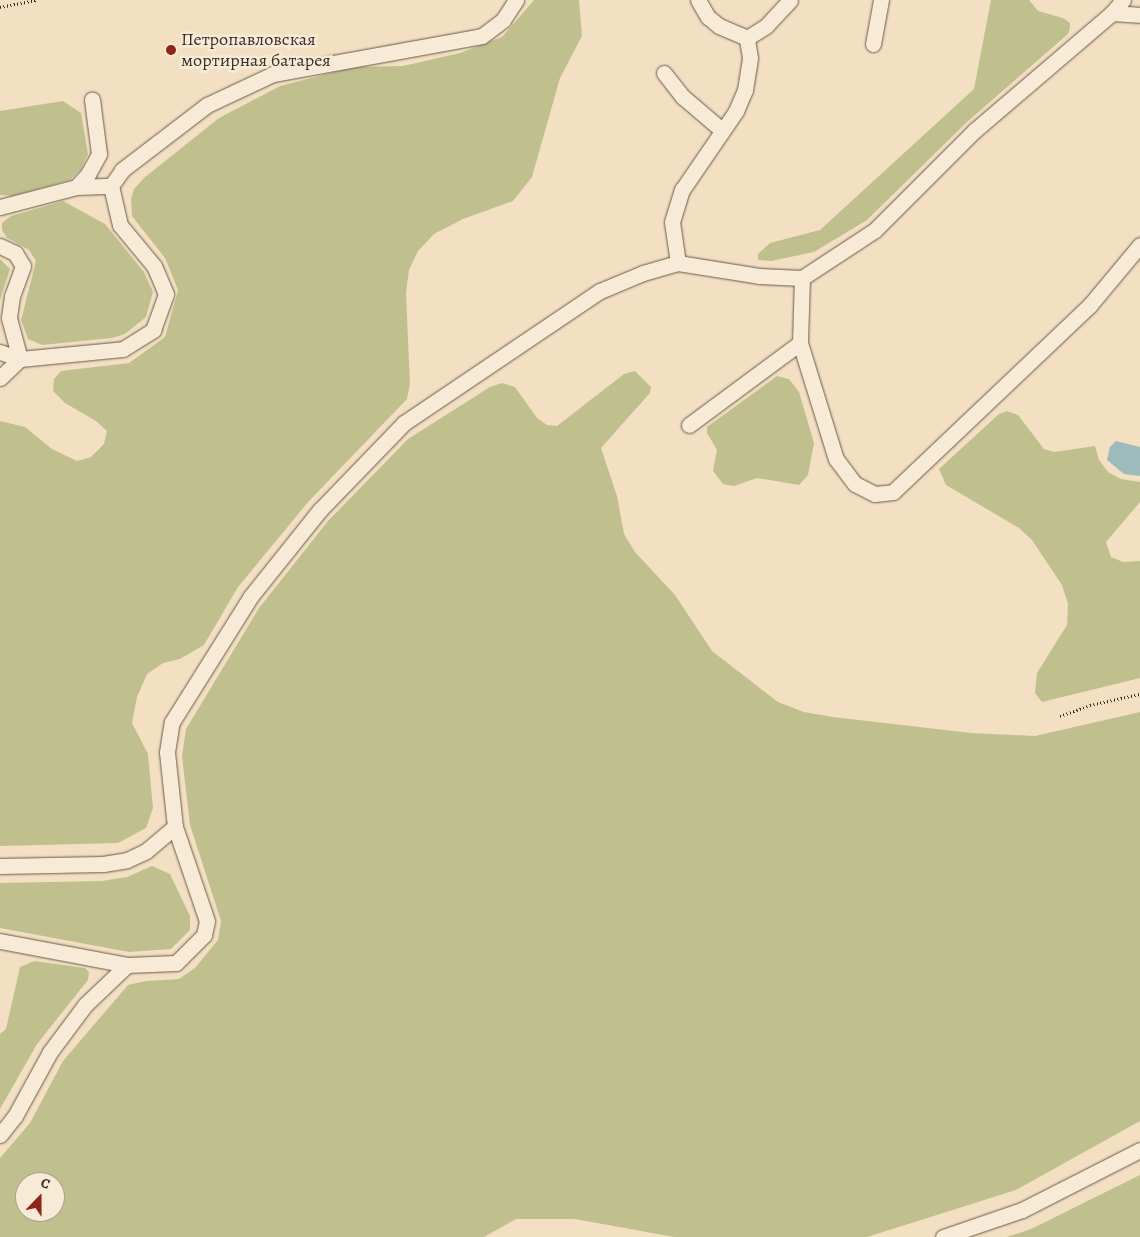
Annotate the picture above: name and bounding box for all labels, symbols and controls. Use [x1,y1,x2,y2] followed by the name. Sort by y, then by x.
[181,29,331,72] place label: Петропавловская мортирная батарея
[165,44,177,56] marker: Петропавловская мортирная батарея
[15,1172,65,1222] north arrow
[38,1173,53,1194] text: С

